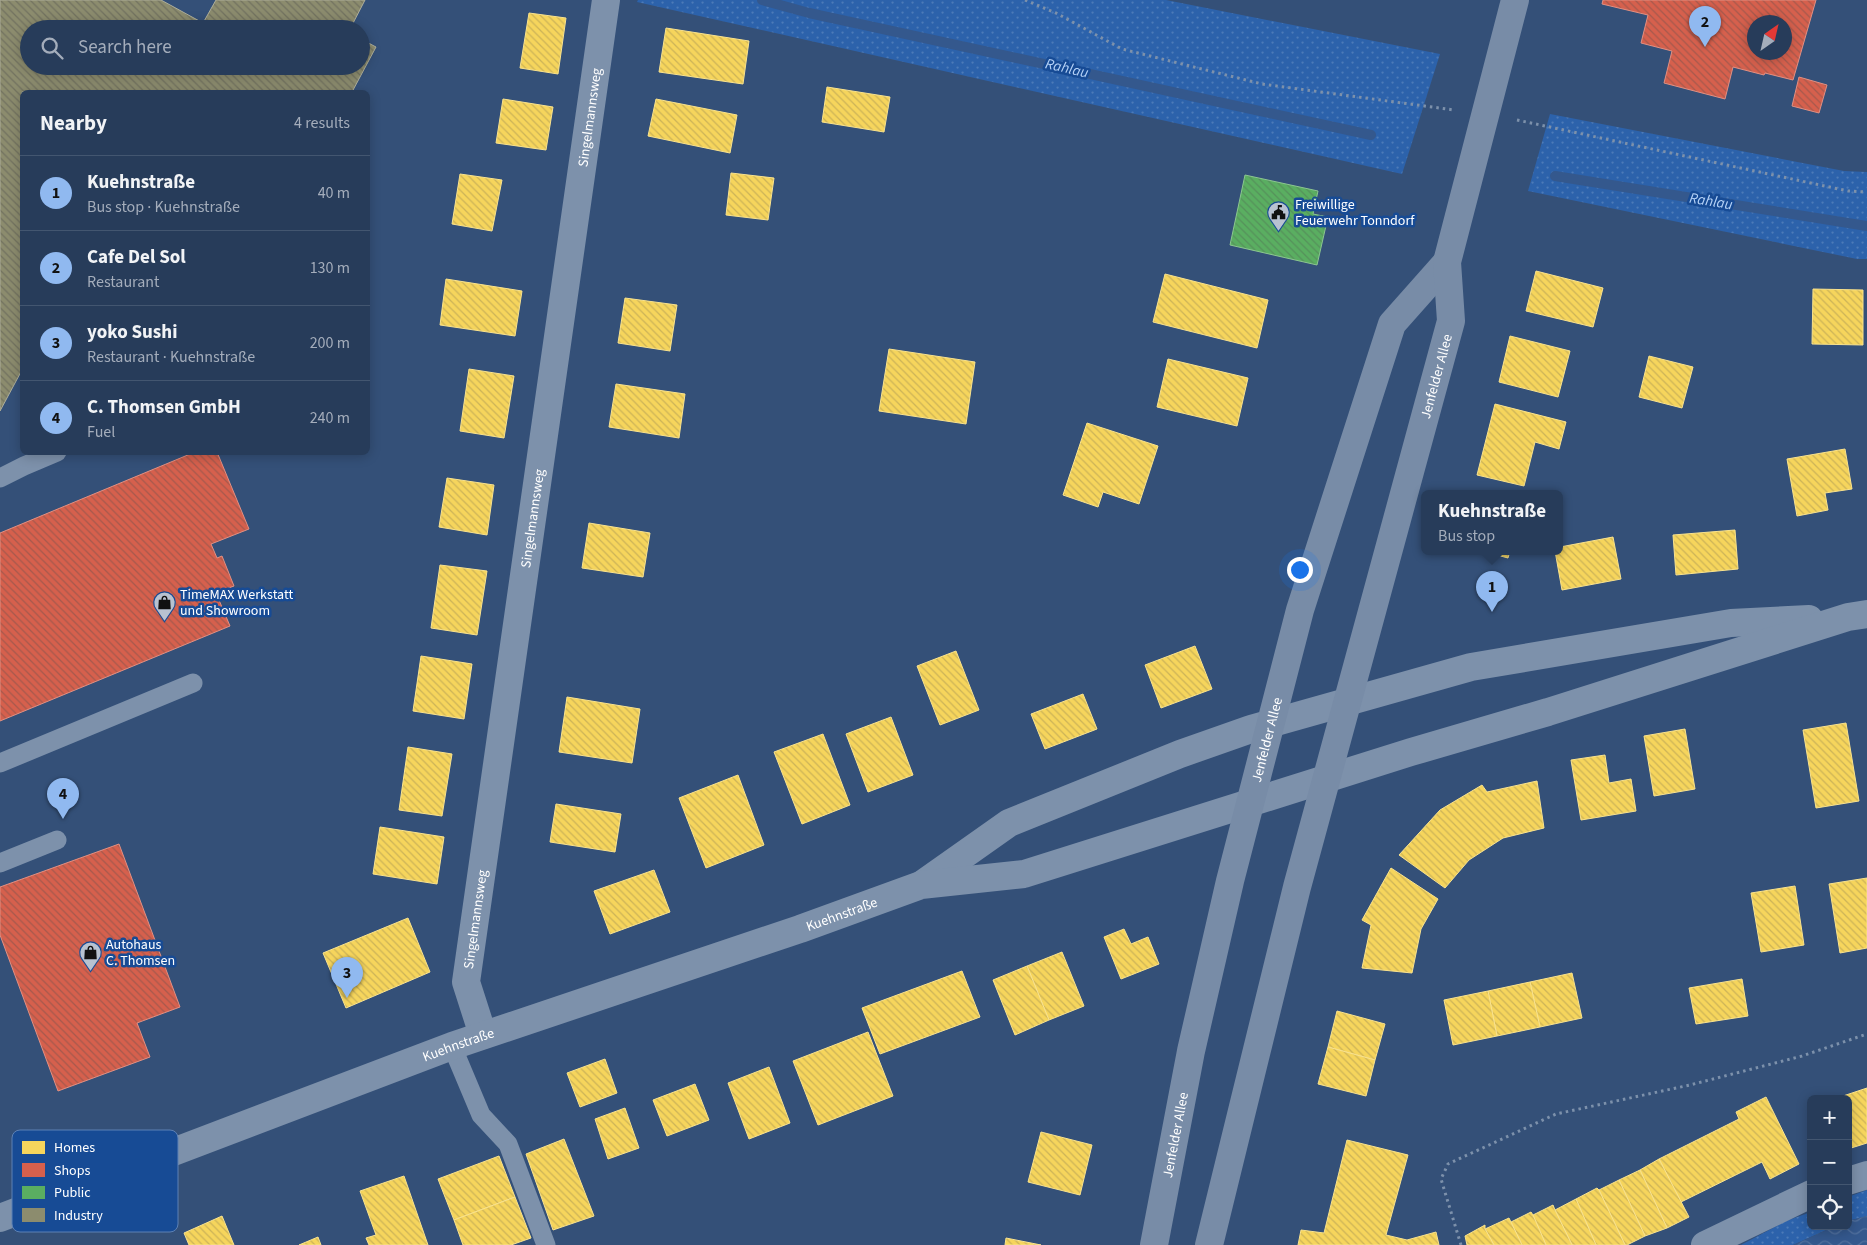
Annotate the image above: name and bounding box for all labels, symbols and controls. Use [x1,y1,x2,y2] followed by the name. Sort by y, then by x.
[1689,6,1721,47] pin: 2
[1747,15,1792,60] north arrow
[20,20,370,75] search box
[38,34,66,62] icon: search
[78,34,172,61] text: Search here
[1043,53,1091,84] water label: Rahlau
[573,67,607,168] street label: Singelmannsweg
[40,108,107,138] text: Nearby
[294,112,350,134] text: 4 results
[87,169,195,196] text: Kuehnstraße
[52,182,60,204] text: 1
[318,182,350,204] text: 40 m
[1688,188,1734,215] water label: Rahlau
[1295,195,1415,231] place label: Freiwillige Feuerwehr Tonndorf
[87,196,240,218] text: Bus stop · Kuehnstraße
[1267,200,1291,231] public building icon: Freiwillige Feuerwehr Tonndorf
[87,244,186,271] text: Cafe Del Sol
[52,257,60,279] text: 2
[310,257,350,279] text: 130 m
[87,271,160,293] text: Restaurant
[87,319,177,346] text: yoko Sushi
[52,332,60,354] text: 3
[310,332,350,354] text: 200 m
[1416,332,1458,421] street label: Jenfelder Allee
[87,346,255,368] text: Restaurant · Kuehnstraße
[87,394,241,421] text: C. Thomsen GmbH
[52,407,60,429] text: 4
[310,407,350,429] text: 240 m
[87,421,115,443] text: Fuel
[516,468,550,569] street label: Singelmannsweg
[1421,490,1563,555] popup
[1438,498,1546,525] text: Kuehnstraße
[1438,525,1495,547] text: Bus stop
[1287,557,1313,583] your location
[1476,571,1508,612] pin: 1
[180,585,293,621] place label: TimeMAX Werkstatt und Showroom
[152,590,176,621] shop icon: TimeMAX Werkstatt und Showroom
[1247,695,1288,784] street label: Jenfelder Allee
[47,778,79,819] pin: 4
[459,869,493,970] street label: Singelmannsweg
[803,893,881,937] street label: Kuehnstraße
[106,935,175,971] place label: Autohaus C. Thomsen
[78,940,102,971] shop icon: Autohaus C. Thomsen
[331,957,363,998] pin: 3
[420,1024,497,1067] street label: Kuehnstraße
[1158,1091,1194,1180] street label: Jenfelder Allee
[1807,1095,1852,1230] map controls
[1807,1095,1852,1140] button: +
[12,1130,178,1232] legend
[54,1138,95,1158] text: Homes
[1807,1140,1852,1185] button: −
[54,1161,90,1181] text: Shops
[54,1183,91,1203] text: Public
[1807,1185,1852,1230] button: locate
[54,1206,103,1226] text: Industry

